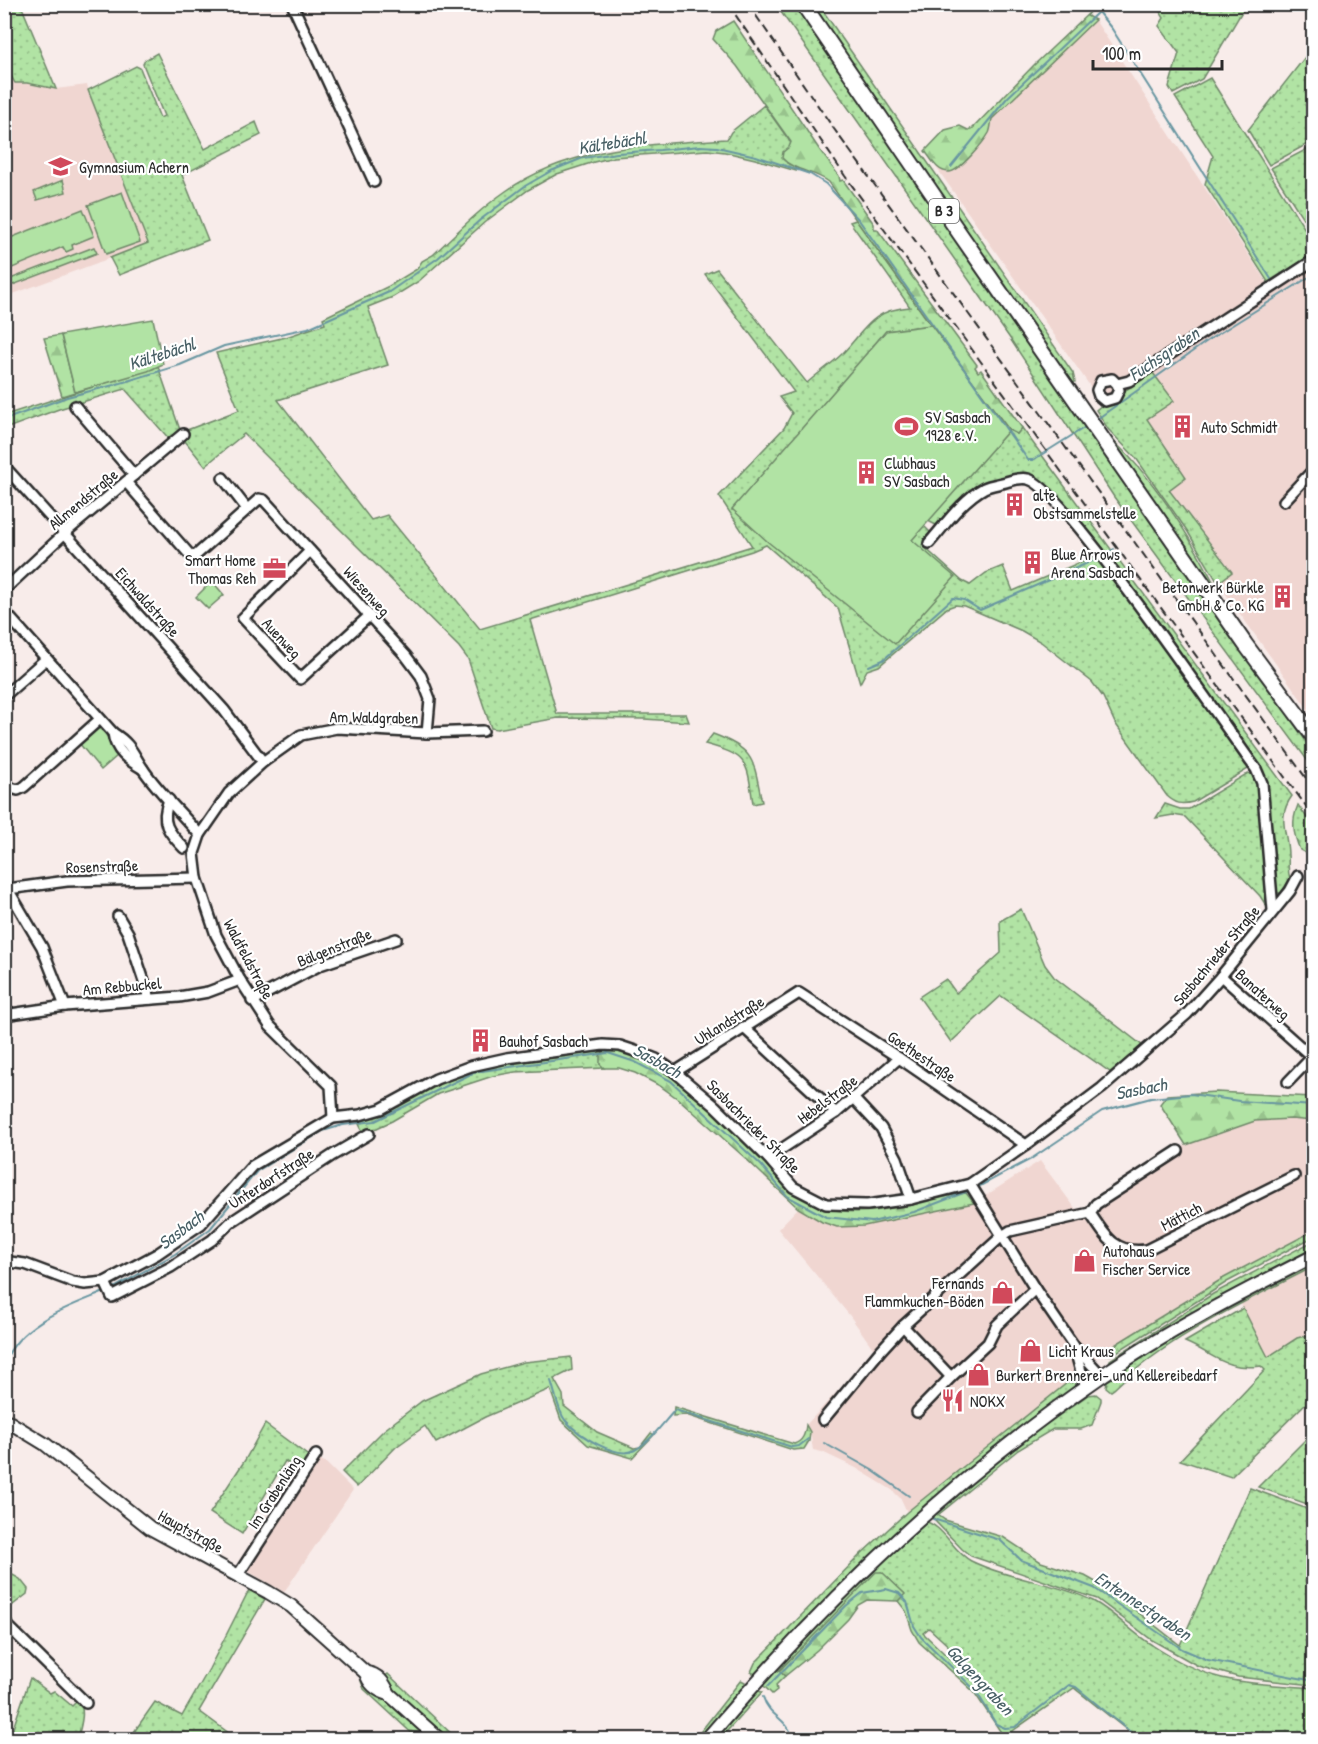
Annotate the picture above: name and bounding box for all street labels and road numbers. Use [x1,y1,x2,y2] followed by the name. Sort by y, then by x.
[929,199,959,223] road number: B 3
[44,463,123,535] street label: Allmendstraße
[339,561,395,621] street label: Wiesenweg
[111,562,186,642] street label: Eichwaldstraße
[257,613,307,663] street label: Auenweg
[329,705,419,729] street label: Am Waldgraben
[65,854,139,878] street label: Rosenstraße
[1168,900,1265,1010] street label: Sasbachrieder Straße
[219,915,280,1004] street label: Waldfeldstraße
[294,922,375,972] street label: Bälgenstraße
[1231,963,1295,1025] street label: Banaterweg
[82,972,163,1000] street label: Am Rebbuckel
[690,990,769,1050] street label: Uhlandstraße
[884,1025,961,1087] street label: Goethestraße
[792,1069,862,1129] street label: Hebelstraße
[702,1074,806,1178] street label: Sasbachrieder Straße
[224,1142,318,1214] street label: Unterdorfstraße
[1157,1196,1206,1236] street label: Mättich
[242,1451,306,1533] street label: Im Grabenläng
[154,1504,228,1558] street label: Hauptstraße

